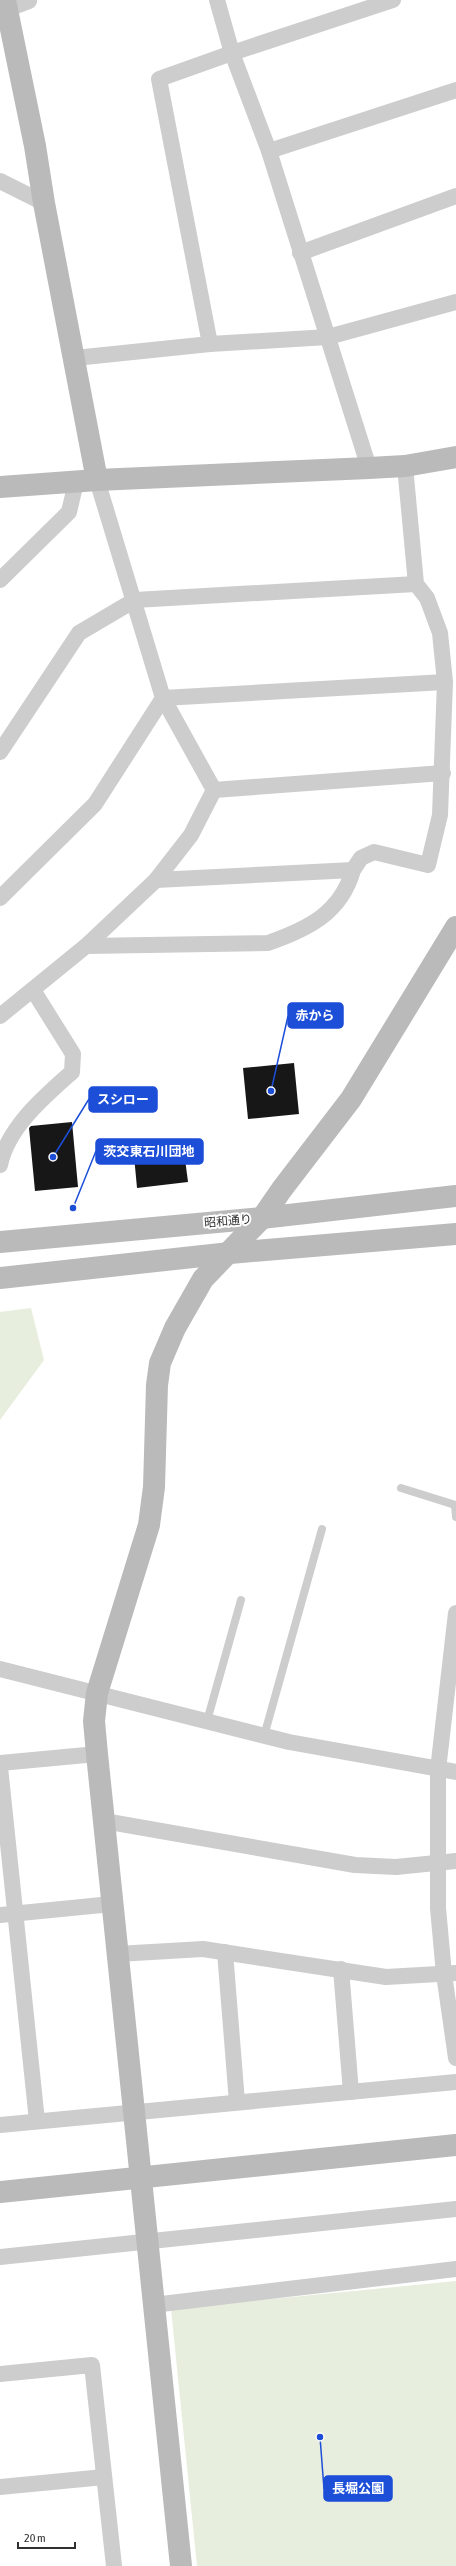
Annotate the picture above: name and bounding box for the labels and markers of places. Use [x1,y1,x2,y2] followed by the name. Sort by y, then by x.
[288,1003,343,1028] callout: 赤から
[89,1087,157,1112] callout: スシロー
[96,1139,203,1164] callout: 茨交東石川団地
[324,2476,392,2501] callout: 長堀公園

